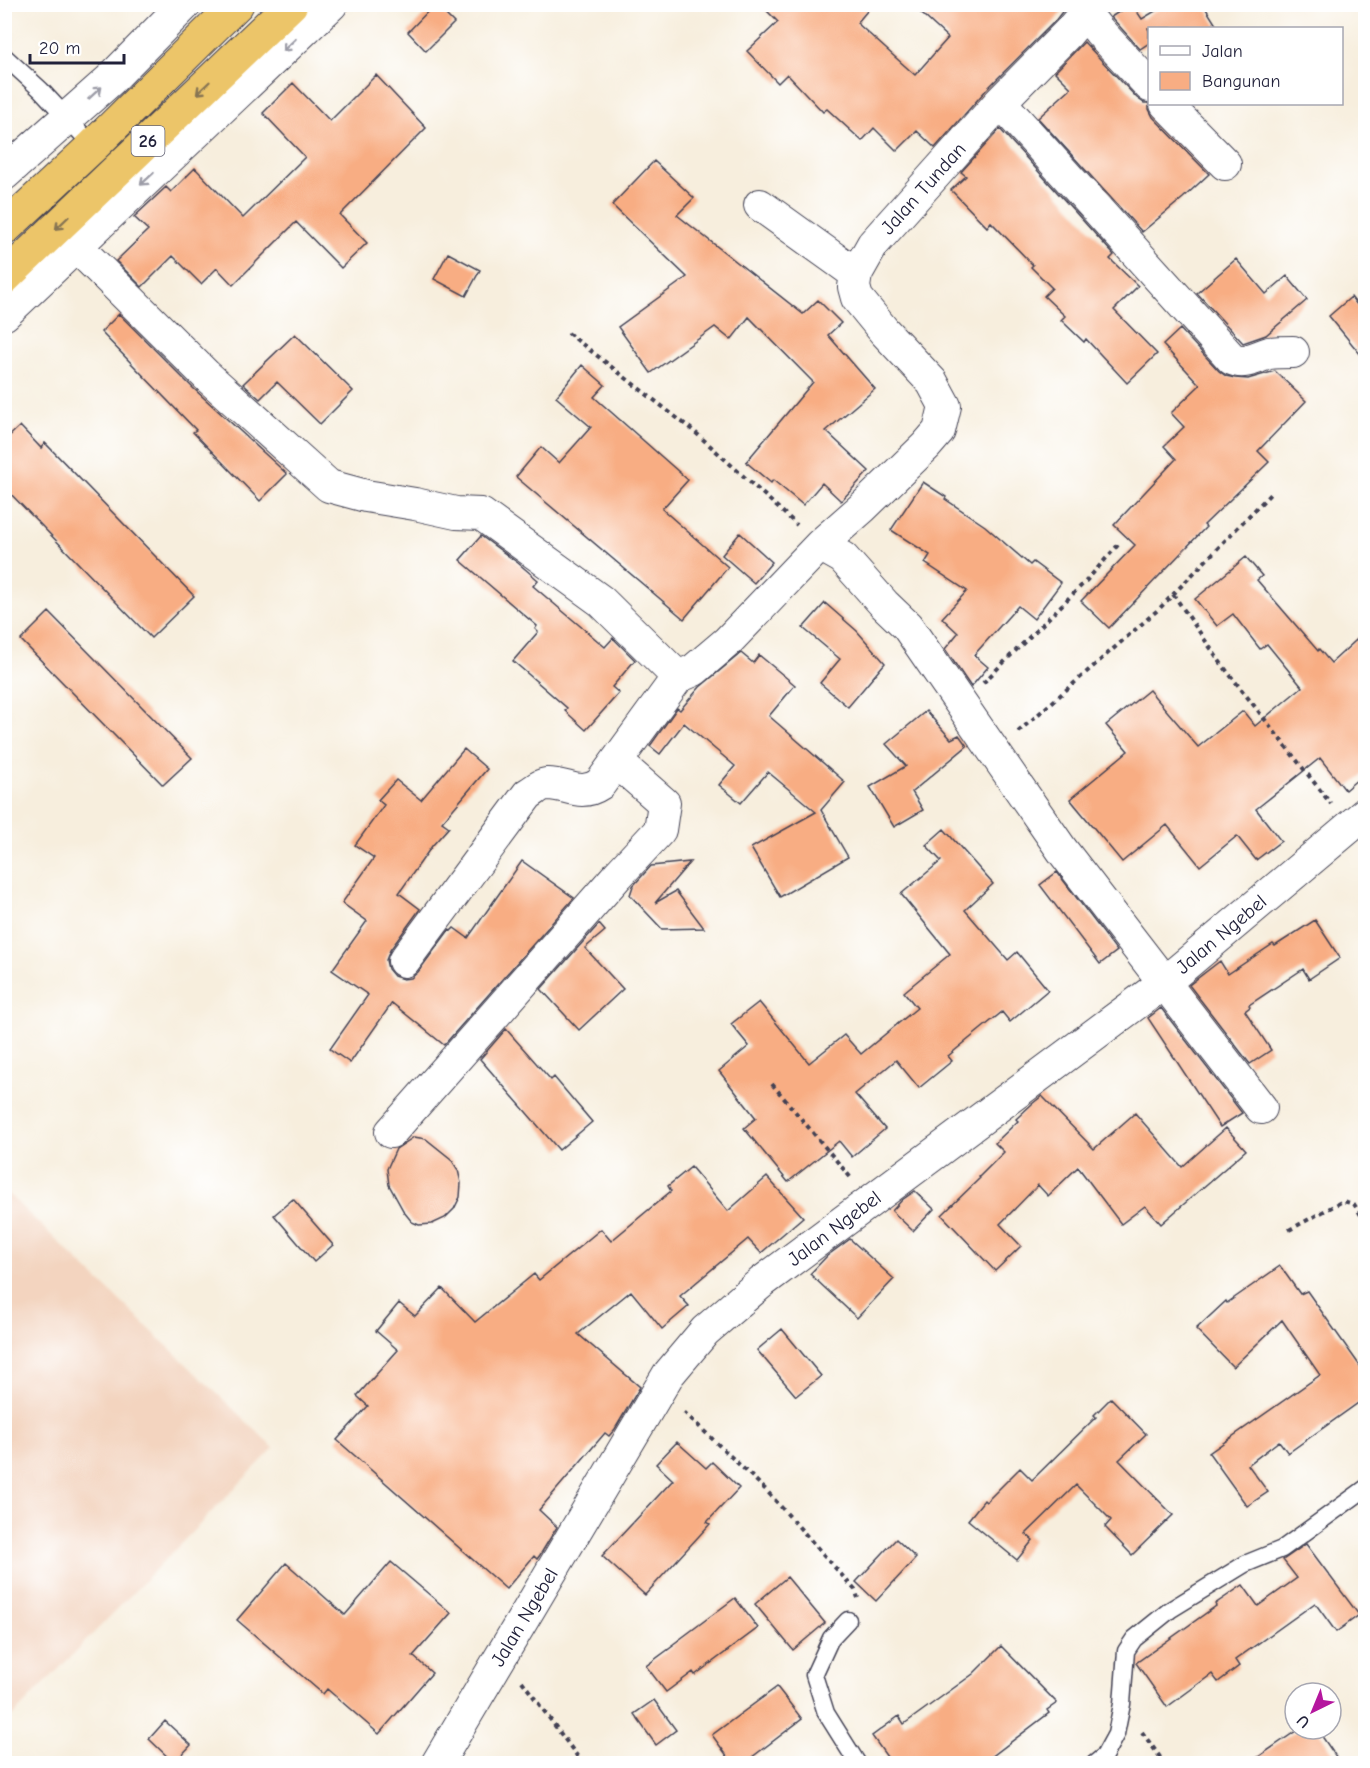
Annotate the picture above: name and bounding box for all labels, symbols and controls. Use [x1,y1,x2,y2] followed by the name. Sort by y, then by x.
[30,27,124,65] scale bar
[1148,27,1343,105] legend
[281,37,296,52] one-way arrow
[39,38,80,59] text: 20 m
[1202,41,1243,62] text: Jalan
[1202,71,1280,92] text: Bangunan
[196,81,211,95] one-way arrow
[87,86,102,100] one-way arrow
[132,126,164,156] road number: 26
[876,138,971,239] street label: Jalan Tundan
[140,171,155,186] one-way arrow
[55,216,70,230] one-way arrow
[1171,890,1271,979] street label: Jalan Ngebel
[783,1186,885,1271] street label: Jalan Ngebel
[486,1564,563,1671] street label: Jalan Ngebel
[1283,1681,1343,1741] north arrow
[1293,1711,1314,1731] text: U

